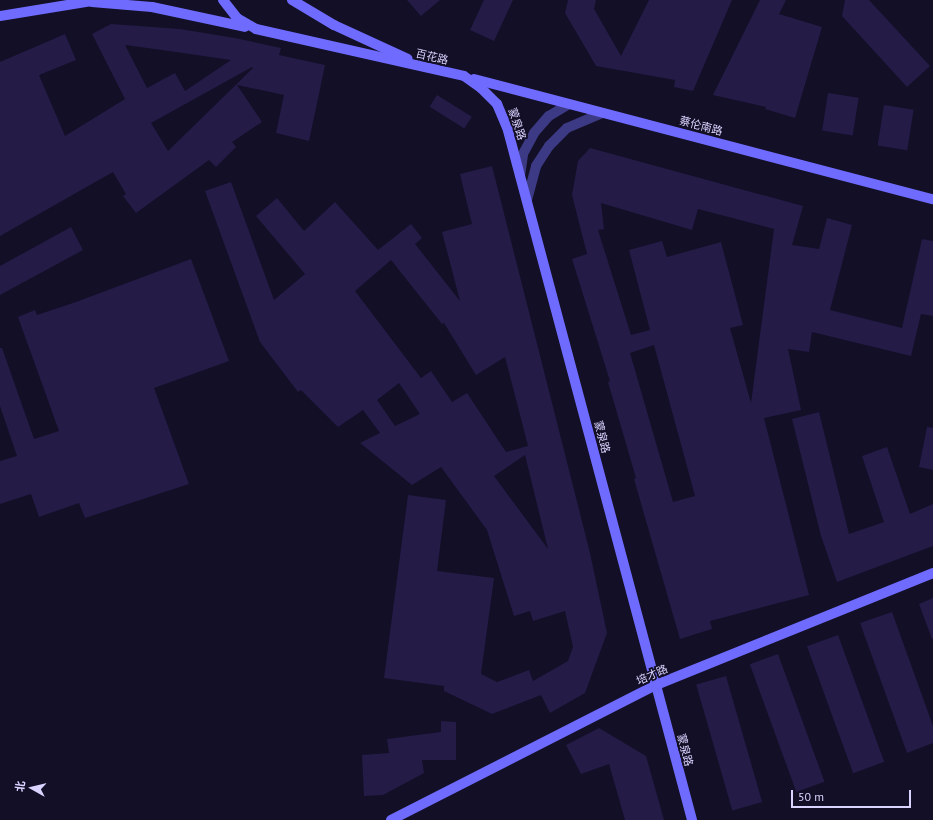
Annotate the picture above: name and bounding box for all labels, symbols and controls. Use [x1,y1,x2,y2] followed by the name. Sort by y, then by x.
[414,47,450,67] street label: 百花路
[505,106,529,142] street label: 蒙泉路
[678,114,724,138] street label: 蔡伦南路
[591,419,613,455] street label: 蒙泉路
[634,662,670,688] street label: 培才路
[674,732,696,768] street label: 蒙泉路
[12,768,52,808] north arrow
[12,780,28,793] text: 北
[793,782,913,808] scale bar
[798,789,824,804] text: 50 m

